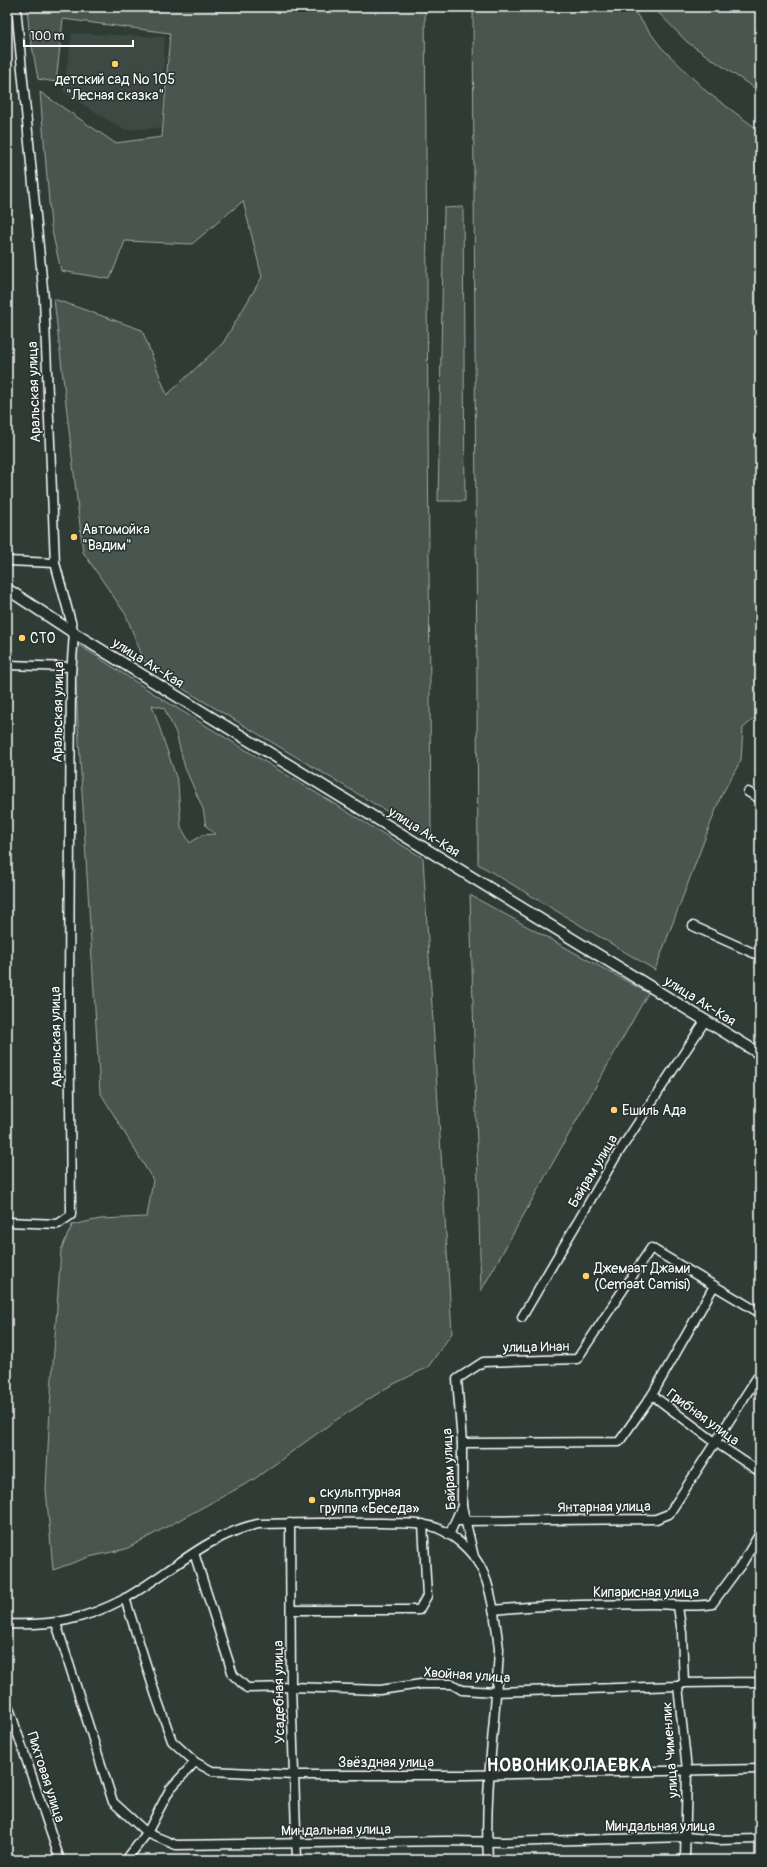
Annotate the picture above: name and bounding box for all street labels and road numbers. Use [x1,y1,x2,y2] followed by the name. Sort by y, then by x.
[24,341,44,443] street label: Аральская улица
[108,634,187,692] street label: улица Ак-Кая
[49,661,67,763] street label: Аральская улица
[384,803,463,861] street label: улица Ак-Кая
[660,972,739,1030] street label: улица Ак-Кая
[47,986,65,1088] street label: Аральская улица
[565,1132,621,1210] street label: Байрам улица
[501,1338,570,1356] street label: улица Инан
[663,1385,743,1449] street label: Грибная улица
[438,1428,460,1510] street label: Байрам улица
[557,1498,651,1516] street label: Янтарная улица
[593,1584,699,1601] street label: Кипарисная улица
[270,1640,288,1744] street label: Усадебная улица
[423,1663,511,1687] street label: Хвойная улица
[658,1701,682,1800] street label: улица Чименлик
[23,1730,69,1824] street label: Пихтовая улица
[338,1754,434,1771] street label: Звёздная улица
[605,1818,715,1835] street label: Миндальная улица
[281,1821,391,1839] street label: Миндальная улица

